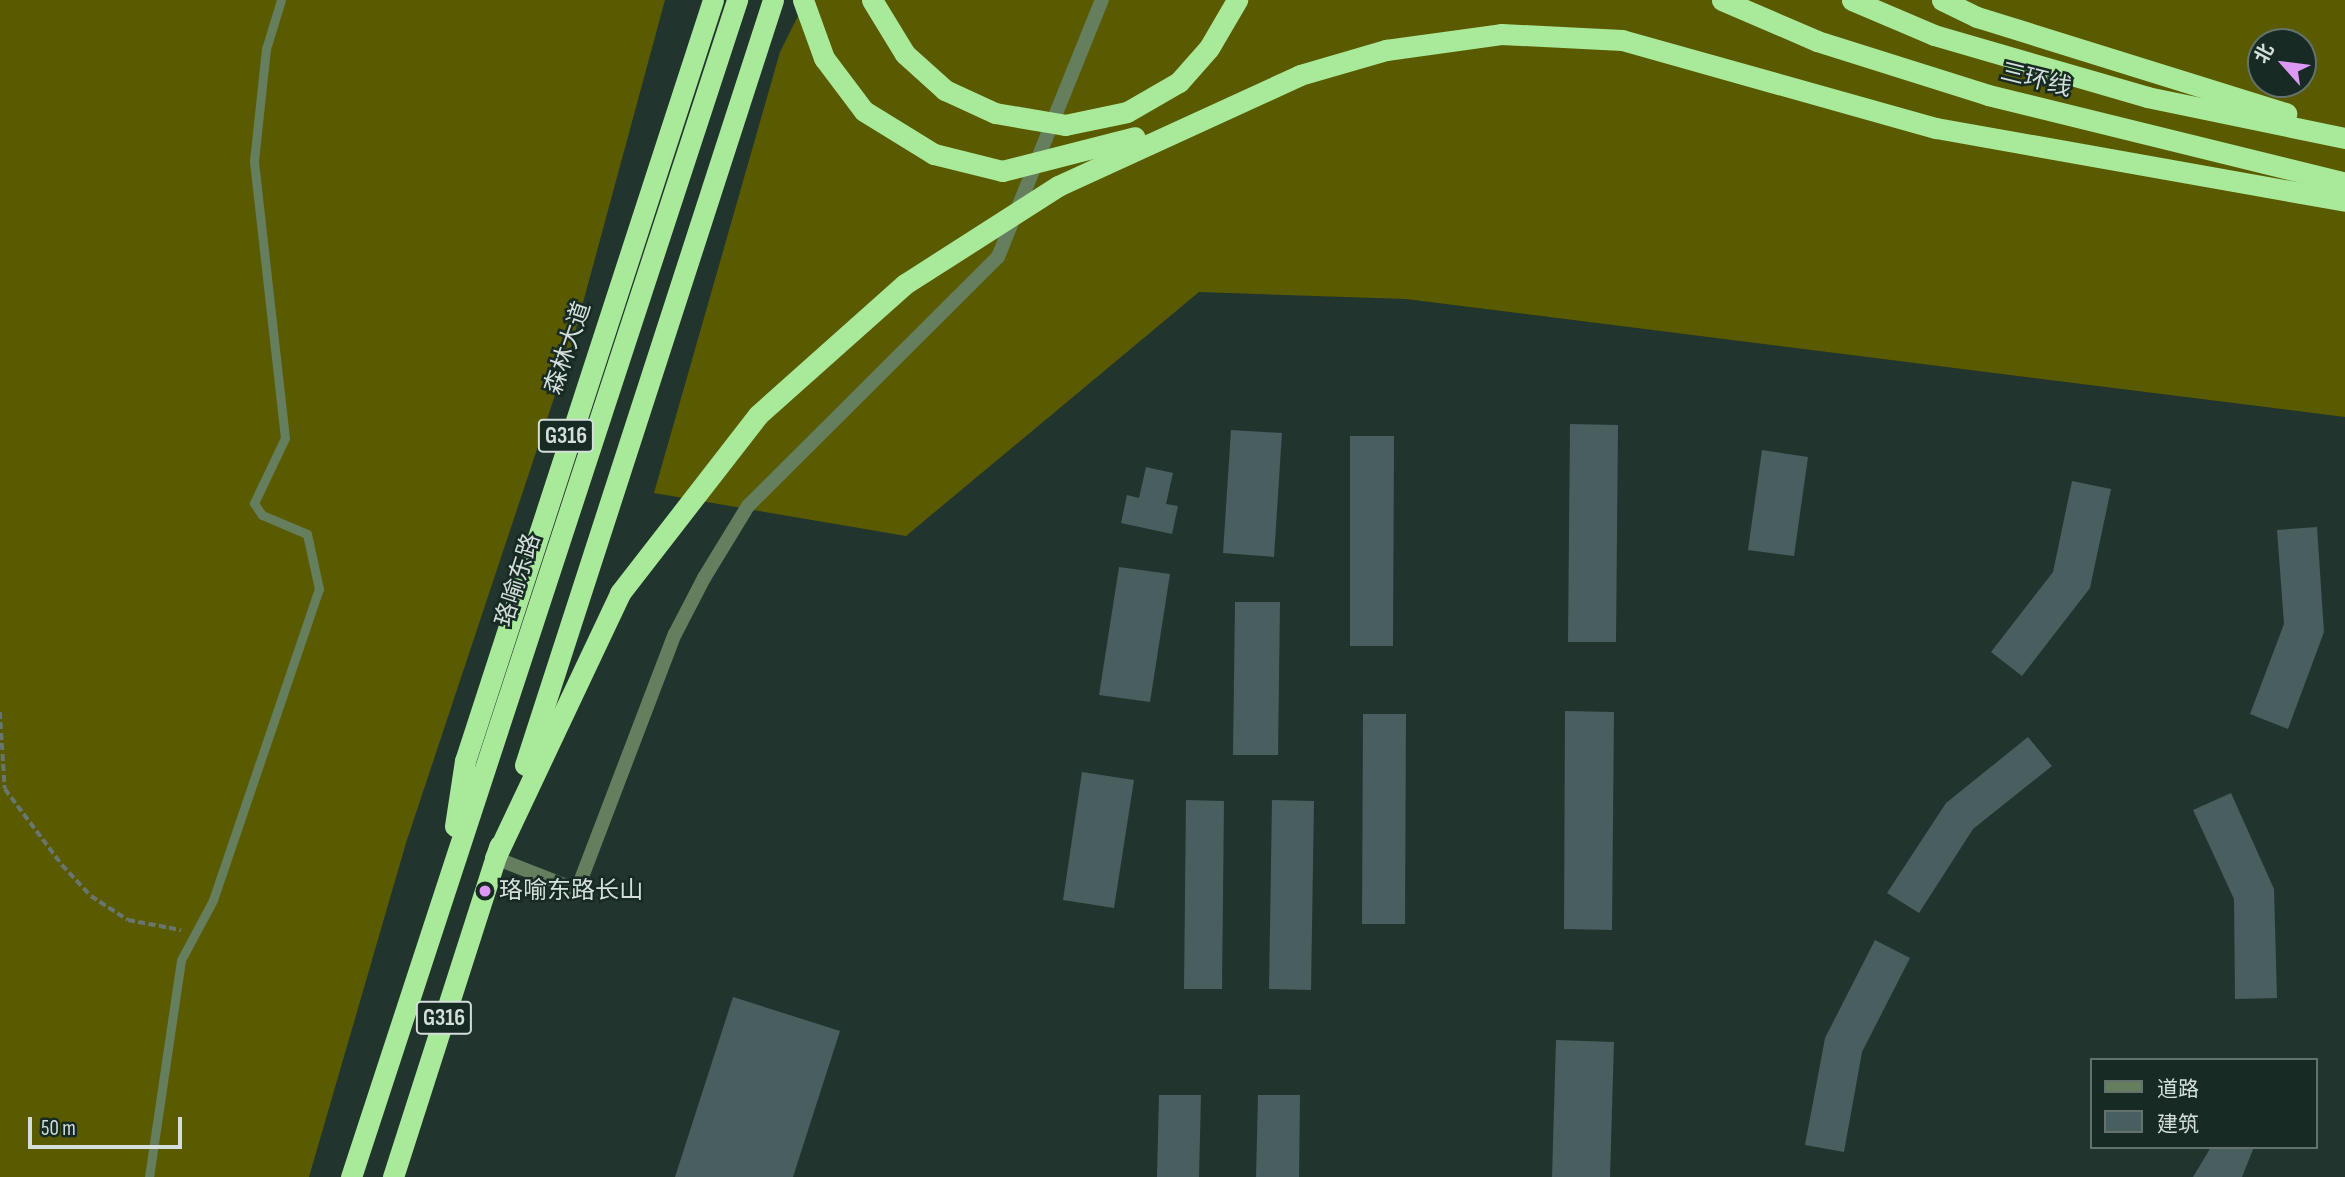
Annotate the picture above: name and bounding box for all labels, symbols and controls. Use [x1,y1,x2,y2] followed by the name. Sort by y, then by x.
[2247,28,2317,98] north arrow
[2250,40,2279,68] text: 北
[1998,57,2074,103] street label: 三环线
[539,298,597,398] street label: 森林大道
[536,416,596,456] road number: G316
[489,530,547,630] street label: 珞喻东路
[499,877,643,905] place label: 珞喻东路长山
[477,883,493,899] marker: 珞喻东路长山
[414,998,474,1037] road number: G316
[2090,1058,2317,1149] legend
[2157,1077,2199,1102] text: 道路
[32,1104,186,1148] scale bar
[2157,1112,2199,1137] text: 建筑
[41,1116,76,1141] text: 50 m

